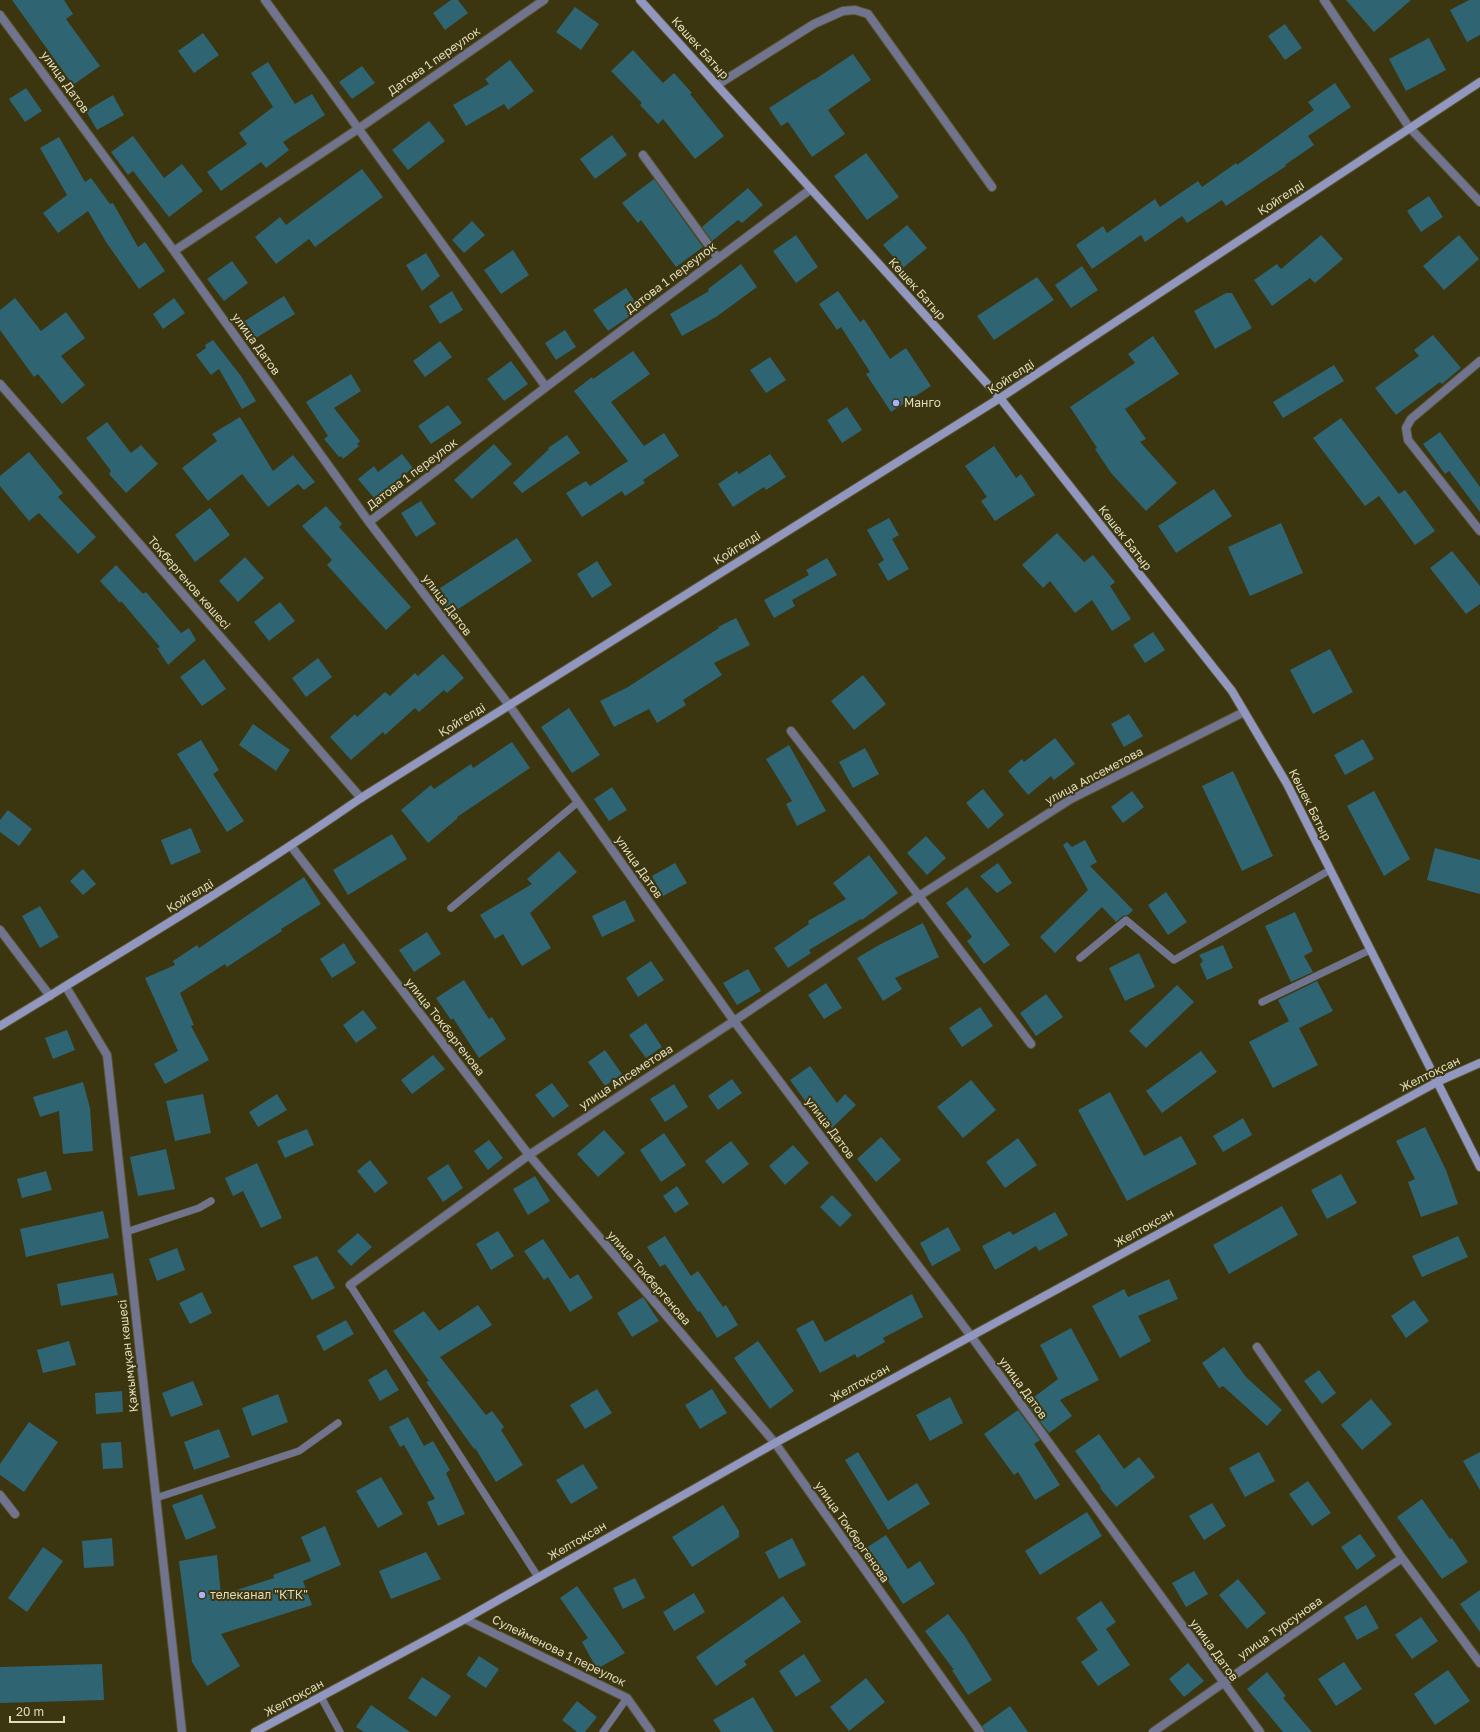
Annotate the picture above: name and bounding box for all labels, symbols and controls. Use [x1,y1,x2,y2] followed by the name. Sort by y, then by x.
[668,13,732,82] street label: Көшек Батыр
[385,23,483,98] street label: Датова 1 переулок
[38,48,93,116] street label: улица Датов
[1255,177,1307,218] street label: Қойгелді
[622,239,719,317] street label: Датова 1 переулок
[885,254,949,323] street label: Көшек Батыр
[229,310,284,378] street label: улица Датов
[985,356,1037,397] street label: Қойгелді
[904,395,941,410] place label: Манго
[891,398,901,408] marker: Манго
[363,435,460,513] street label: Датова 1 переулок
[1095,502,1156,573] street label: Көшек Батыр
[710,527,763,568] street label: Қойгелді
[145,533,234,632] street label: Тоқбергенов көшесі
[419,571,476,639] street label: улица Датов
[435,699,488,740] street label: Қойгелді
[1042,743,1145,808] street label: улица Апсеметова
[1286,766,1335,843] street label: Көшек Батыр
[612,832,667,901] street label: улица Датов
[163,875,216,916] street label: Қойгелді
[402,975,488,1079] street label: улица Токбергенова
[576,1041,675,1113] street label: улица Апсеметова
[1397,1052,1463,1095] street label: Желтоқсан
[802,1094,859,1162] street label: улица Датов
[1111,1205,1176,1250] street label: Желтоқсан
[604,1227,695,1328] street label: улица Токбергенова
[114,1299,141,1413] street label: Қажымұқан көшесі
[996,1354,1051,1422] street label: улица Датов
[827,1360,892,1405] street label: Желтоқсан
[812,1478,893,1585] street label: улица Токбергенова
[545,1518,609,1563] street label: Желтоқсан
[210,1587,308,1602] place label: телеканал "КТК"
[197,1590,207,1600] marker: телеканал "КТК"
[1235,1593,1325,1662] street label: улица Турсунова
[490,1612,629,1690] street label: Сулейменова 1 переулок
[1187,1616,1242,1684] street label: улица Датов
[261,1676,326,1720] street label: Желтоқсан
[10,1698,64,1724] scale bar
[16,1704,44,1719] text: 20 m

